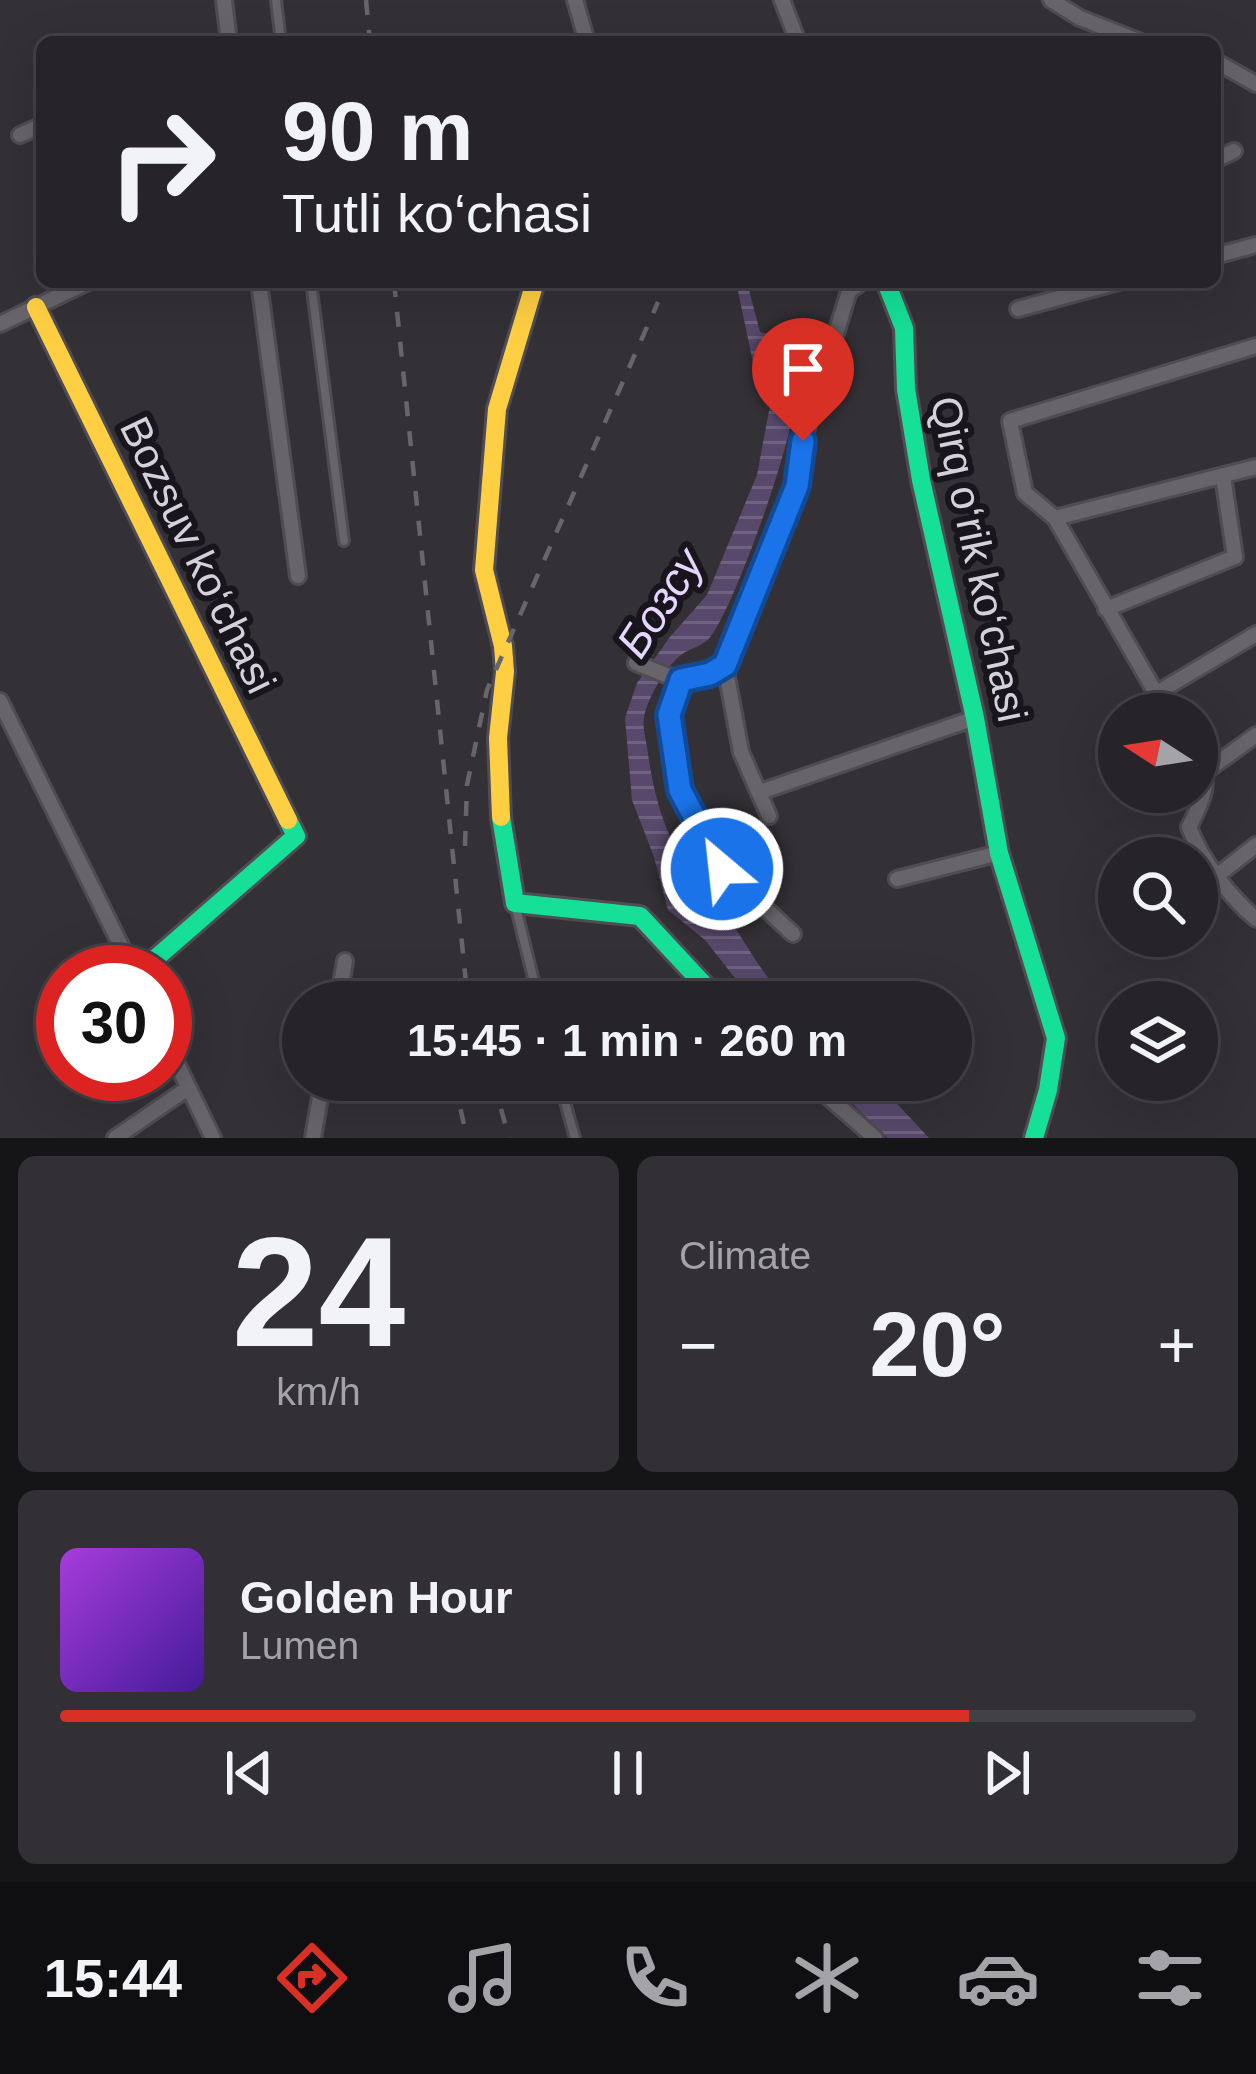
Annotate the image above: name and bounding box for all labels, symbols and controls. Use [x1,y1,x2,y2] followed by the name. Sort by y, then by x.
[84,84,240,240] icon: right
[282,84,473,178] text: 90 m
[282,183,592,243] text: Tutli ko‘chasi
[752,318,854,441] pin
[770,336,836,402] icon: arrive
[922,392,1036,726] street label: Qirq o‘rik ko‘chasi
[111,409,285,701] street label: Bozsuv ko‘chasi
[606,537,715,666] water label: Бозсу
[1098,693,1218,813] north arrow
[1098,693,1218,1101] map controls
[659,806,785,932] position arrow
[1098,837,1218,957] button: search
[36,945,192,1101] speed limit sign: 30
[1098,981,1218,1101] button: layers
[407,1015,847,1066] text: 15:45 · 1 min · 260 m
[232,1205,405,1379] text: 24
[679,1234,811,1277] text: Climate
[869,1295,1006,1395] text: 20°
[679,1308,718,1382] text: −
[1157,1308,1196,1382] text: +
[276,1370,361,1413] text: km/h
[240,1572,512,1623] text: Golden Hour
[240,1624,359,1667] text: Lumen
[216,1740,282,1806] icon: previous
[595,1740,661,1806] icon: pause
[974,1740,1040,1806] icon: next
[270,1936,354,2020] icon: directions
[441,1936,525,2020] icon: music
[613,1936,697,2020] icon: phone
[785,1936,869,2020] icon: climate
[956,1936,1040,2020] icon: car
[1128,1936,1212,2020] icon: filters
[44,1948,182,2008] text: 15:44

